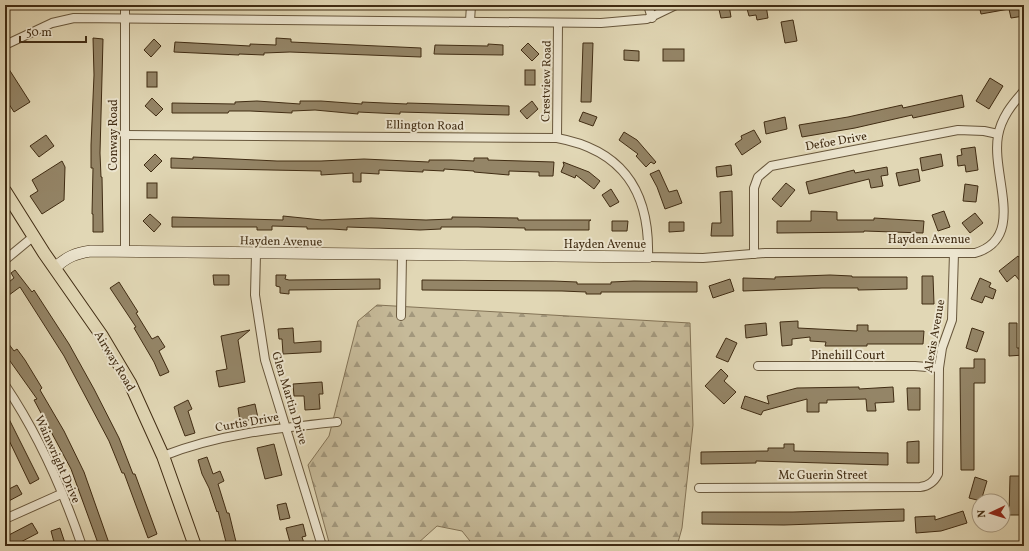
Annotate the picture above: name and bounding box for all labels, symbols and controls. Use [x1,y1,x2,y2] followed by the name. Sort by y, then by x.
[20,18,86,44] scale bar
[26,25,52,41] text: 50 m
[538,40,556,122] street label: Crestview Road
[106,99,122,171] street label: Conway Road
[386,117,465,135] street label: Ellington Road
[804,129,869,155] street label: Defoe Drive
[888,232,970,248] street label: Hayden Avenue
[240,233,323,251] street label: Hayden Avenue
[564,237,646,253] street label: Hayden Avenue
[921,298,949,374] street label: Alexis Avenue
[90,328,139,395] street label: Airway Road
[811,348,885,364] street label: Pinehill Court
[267,350,311,447] street label: Glen Martin Drive
[214,409,281,436] street label: Curtis Drive
[31,413,84,506] street label: Wainwright Drive
[778,468,868,484] street label: Mc Guerin Street
[971,493,1011,533] north arrow
[975,509,990,518] text: N

